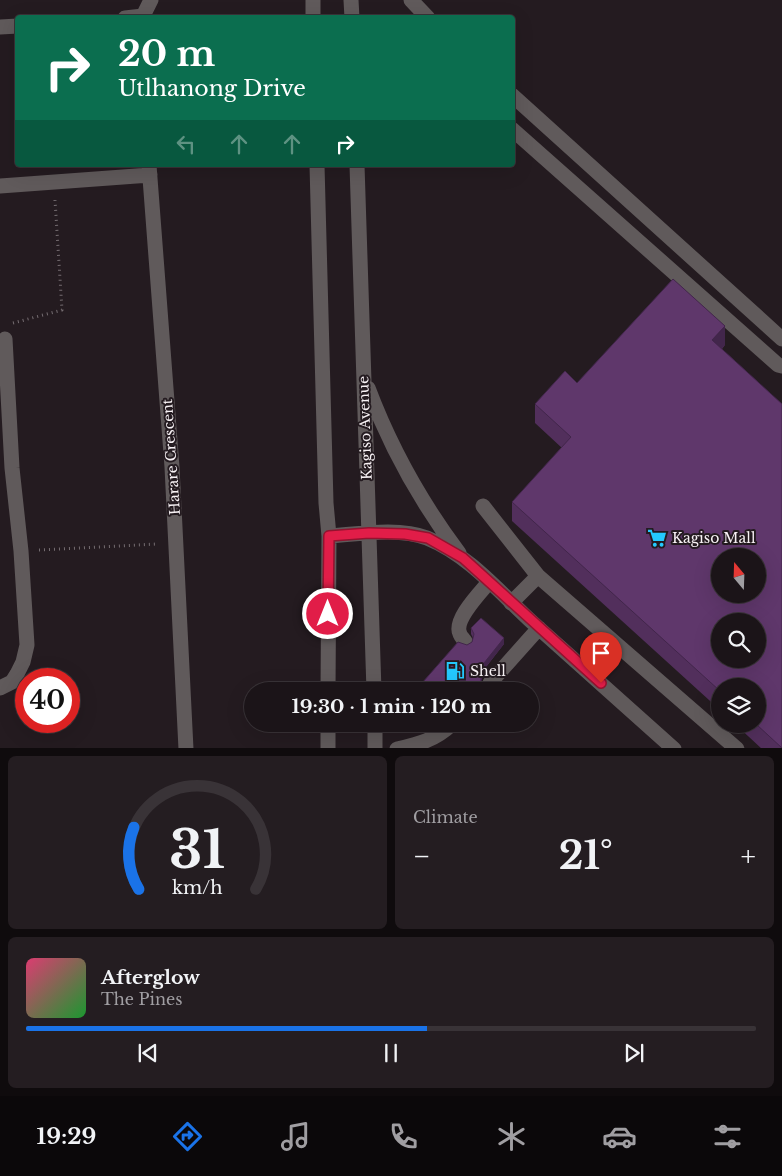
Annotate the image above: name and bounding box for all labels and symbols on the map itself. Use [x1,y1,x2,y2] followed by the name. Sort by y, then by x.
[354,376,376,480] street label: Kagiso Avenue
[158,398,184,516] street label: Harare Crescent
[646,527,668,549] supermarket icon: Kagiso Mall
[672,529,756,547] place label: Kagiso Mall
[711,548,766,602] north arrow
[301,587,353,639] position arrow
[580,632,622,683] pin
[444,660,466,682] fuel station icon: Shell
[470,662,506,680] place label: Shell
[15,668,80,733] speed limit sign: 40

